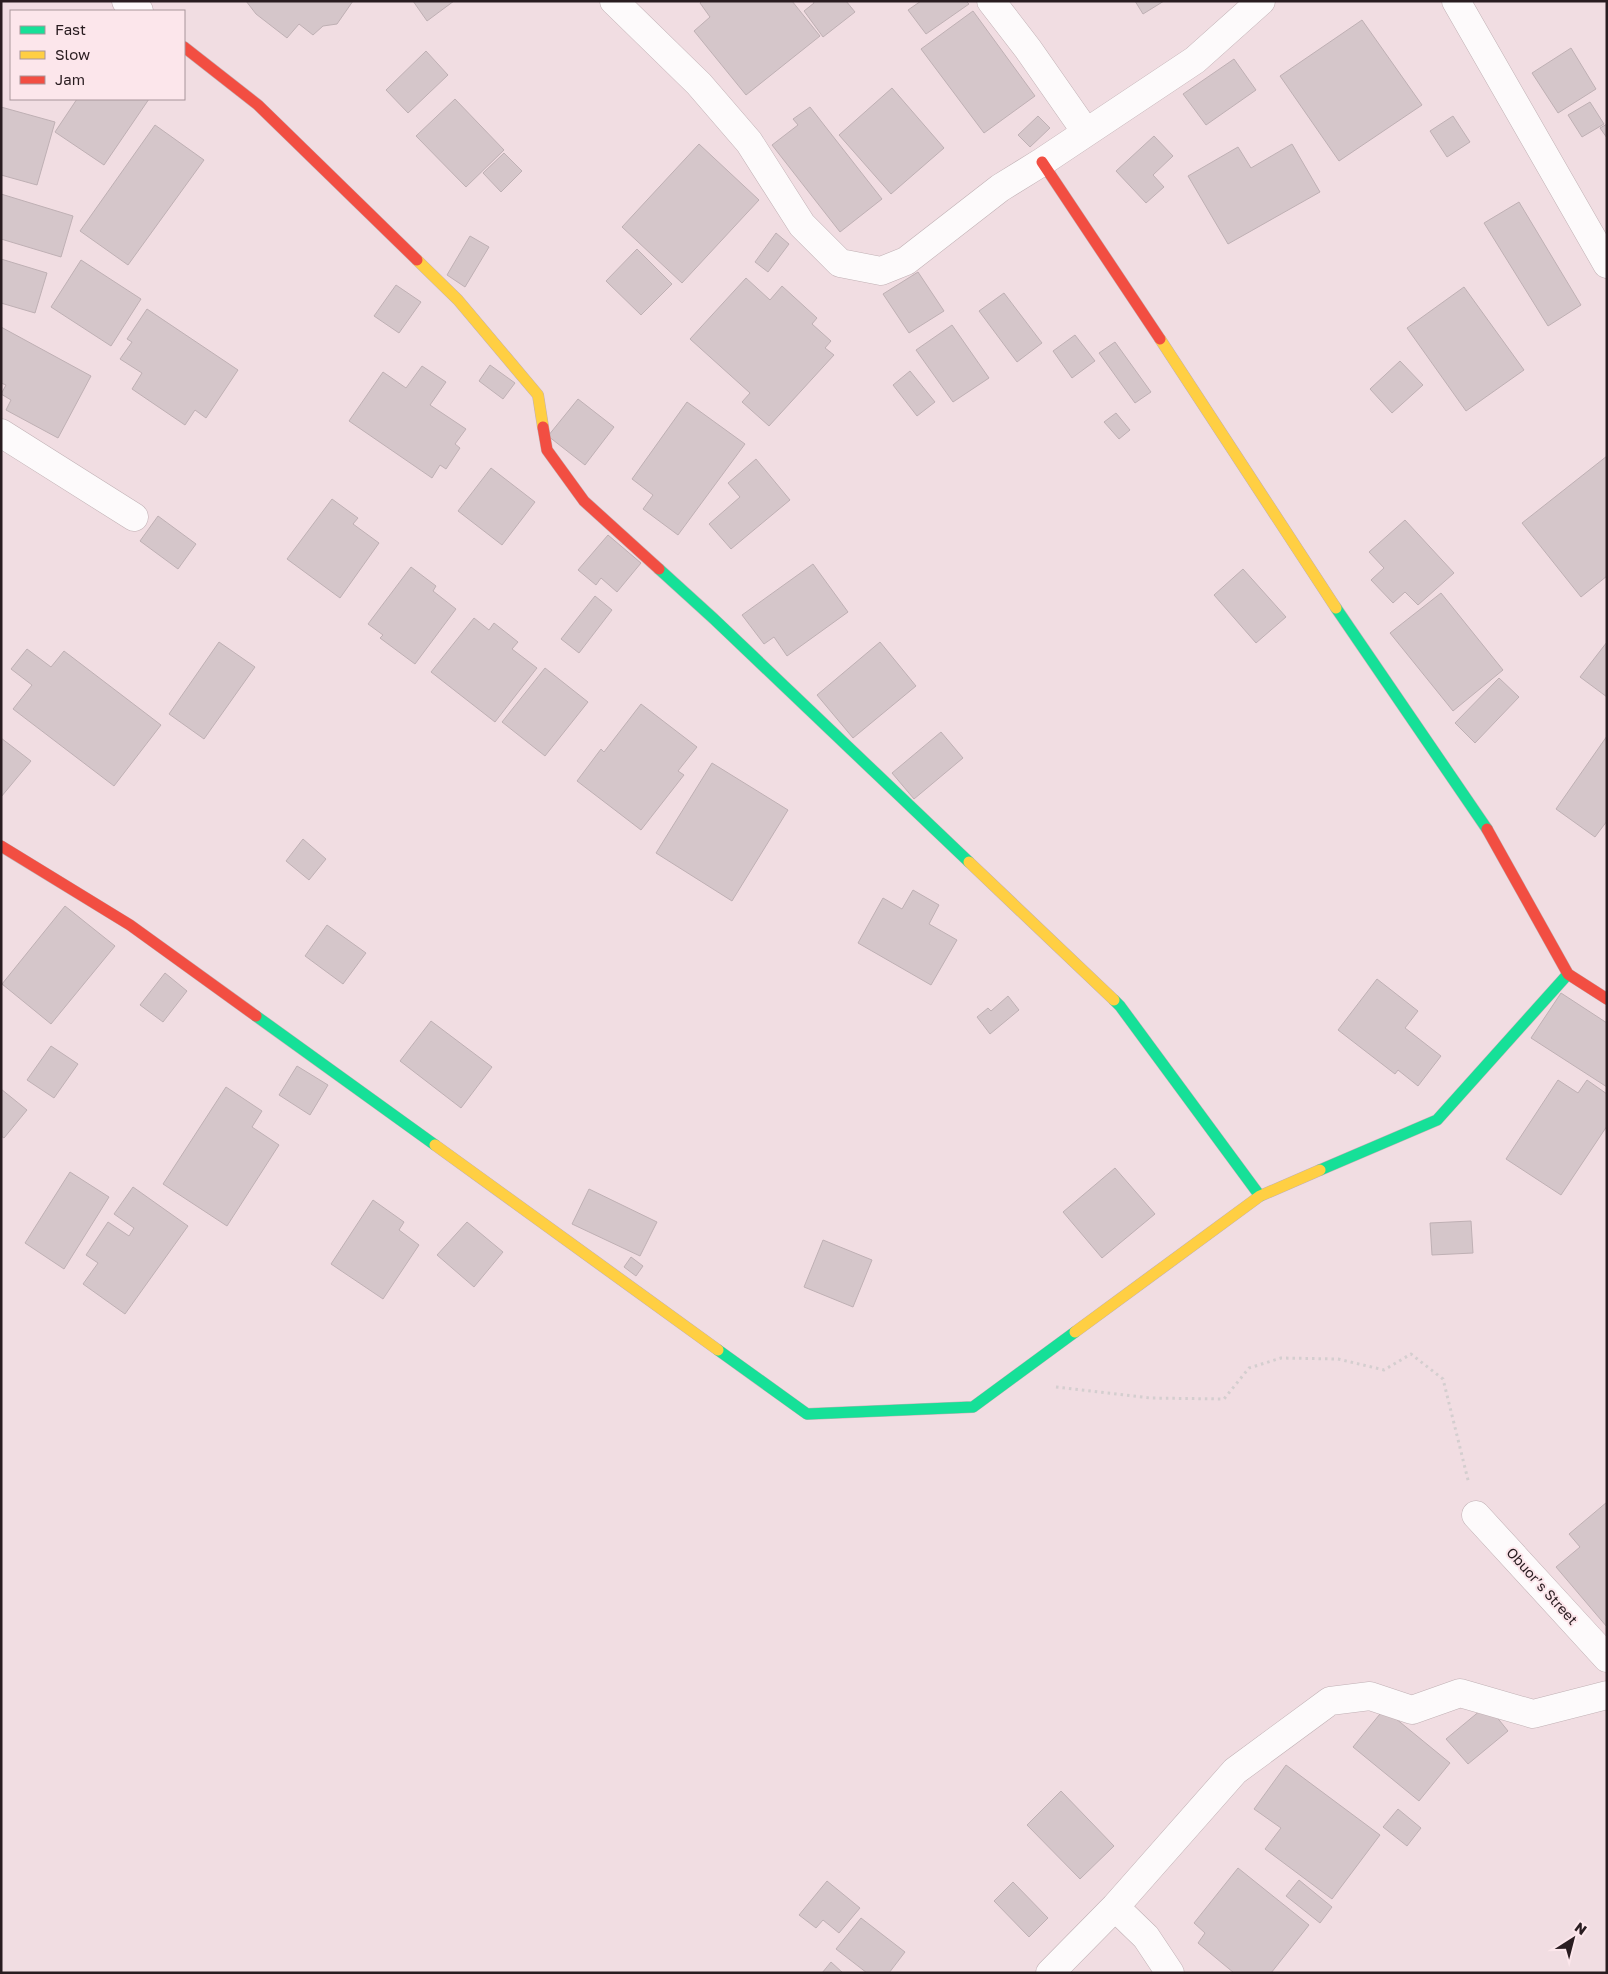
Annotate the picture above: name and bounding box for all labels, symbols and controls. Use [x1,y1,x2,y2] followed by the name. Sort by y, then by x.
[10,10,185,100] legend
[55,20,86,38] text: Fast
[55,45,90,63] text: Slow
[55,70,85,88] text: Jam
[1503,1544,1582,1628] street label: Obuor’s Street
[1548,1914,1598,1964] north arrow
[1572,1918,1590,1938] text: N

